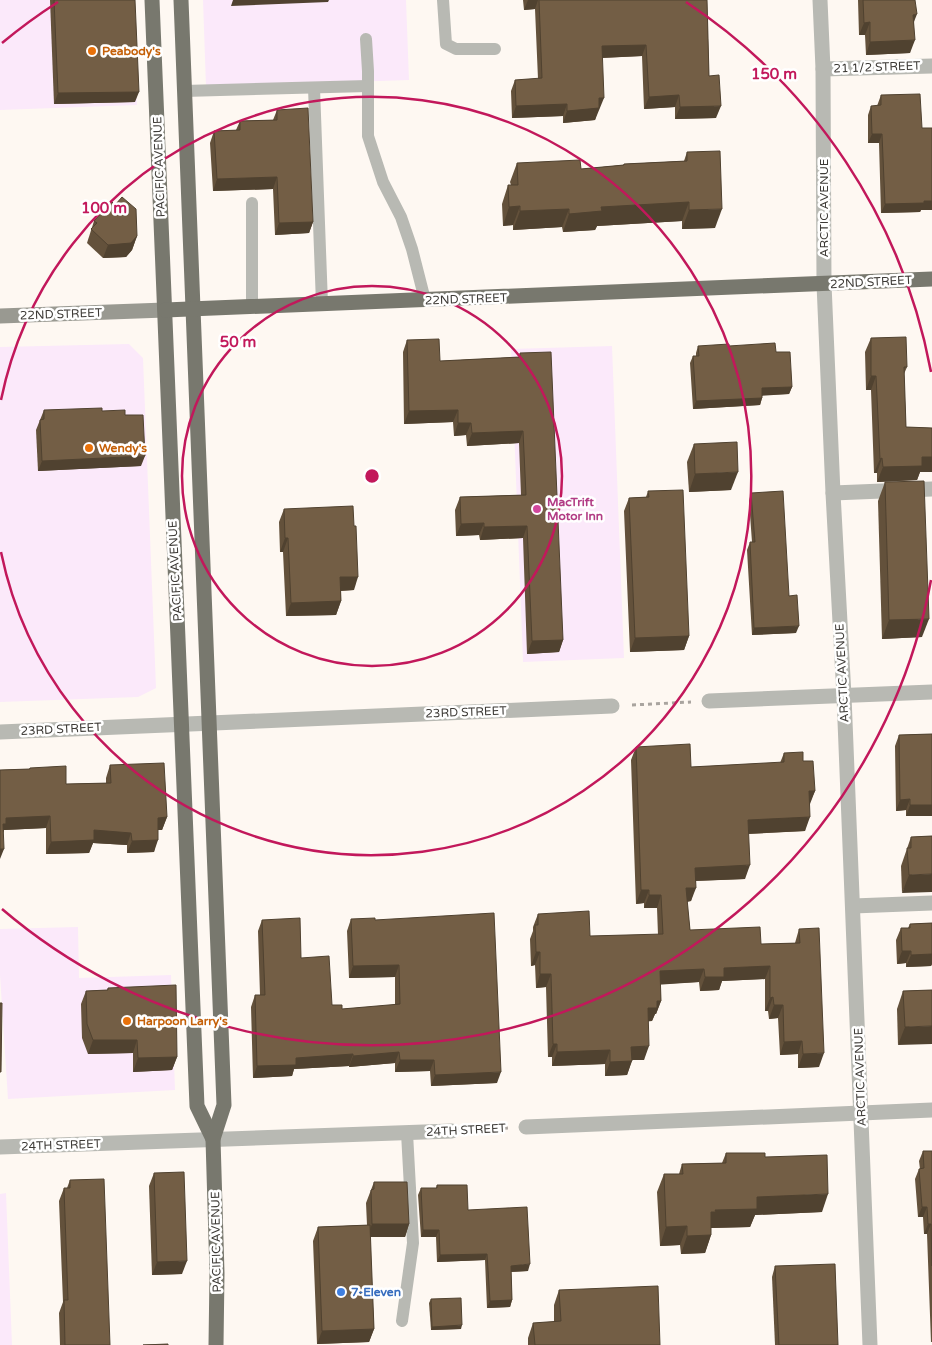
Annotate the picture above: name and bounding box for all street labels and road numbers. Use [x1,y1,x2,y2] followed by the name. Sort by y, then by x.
[833,58,921,76] street label: 21 1/2 STREET
[150,116,168,218] street label: PACIFIC AVENUE
[817,158,831,257] street label: ARCTIC AVENUE
[830,273,913,291] street label: 22ND STREET
[425,291,508,307] street label: 22ND STREET
[20,306,103,322] street label: 22ND STREET
[165,520,185,622] street label: PACIFIC AVENUE
[832,623,852,723] street label: ARCTIC AVENUE
[425,704,507,720] street label: 23RD STREET
[20,720,103,738] street label: 23RD STREET
[851,1027,869,1127] street label: ARCTIC AVENUE
[426,1121,507,1139] street label: 24TH STREET
[21,1137,102,1153] street label: 24TH STREET
[208,1191,224,1293] street label: PACIFIC AVENUE

